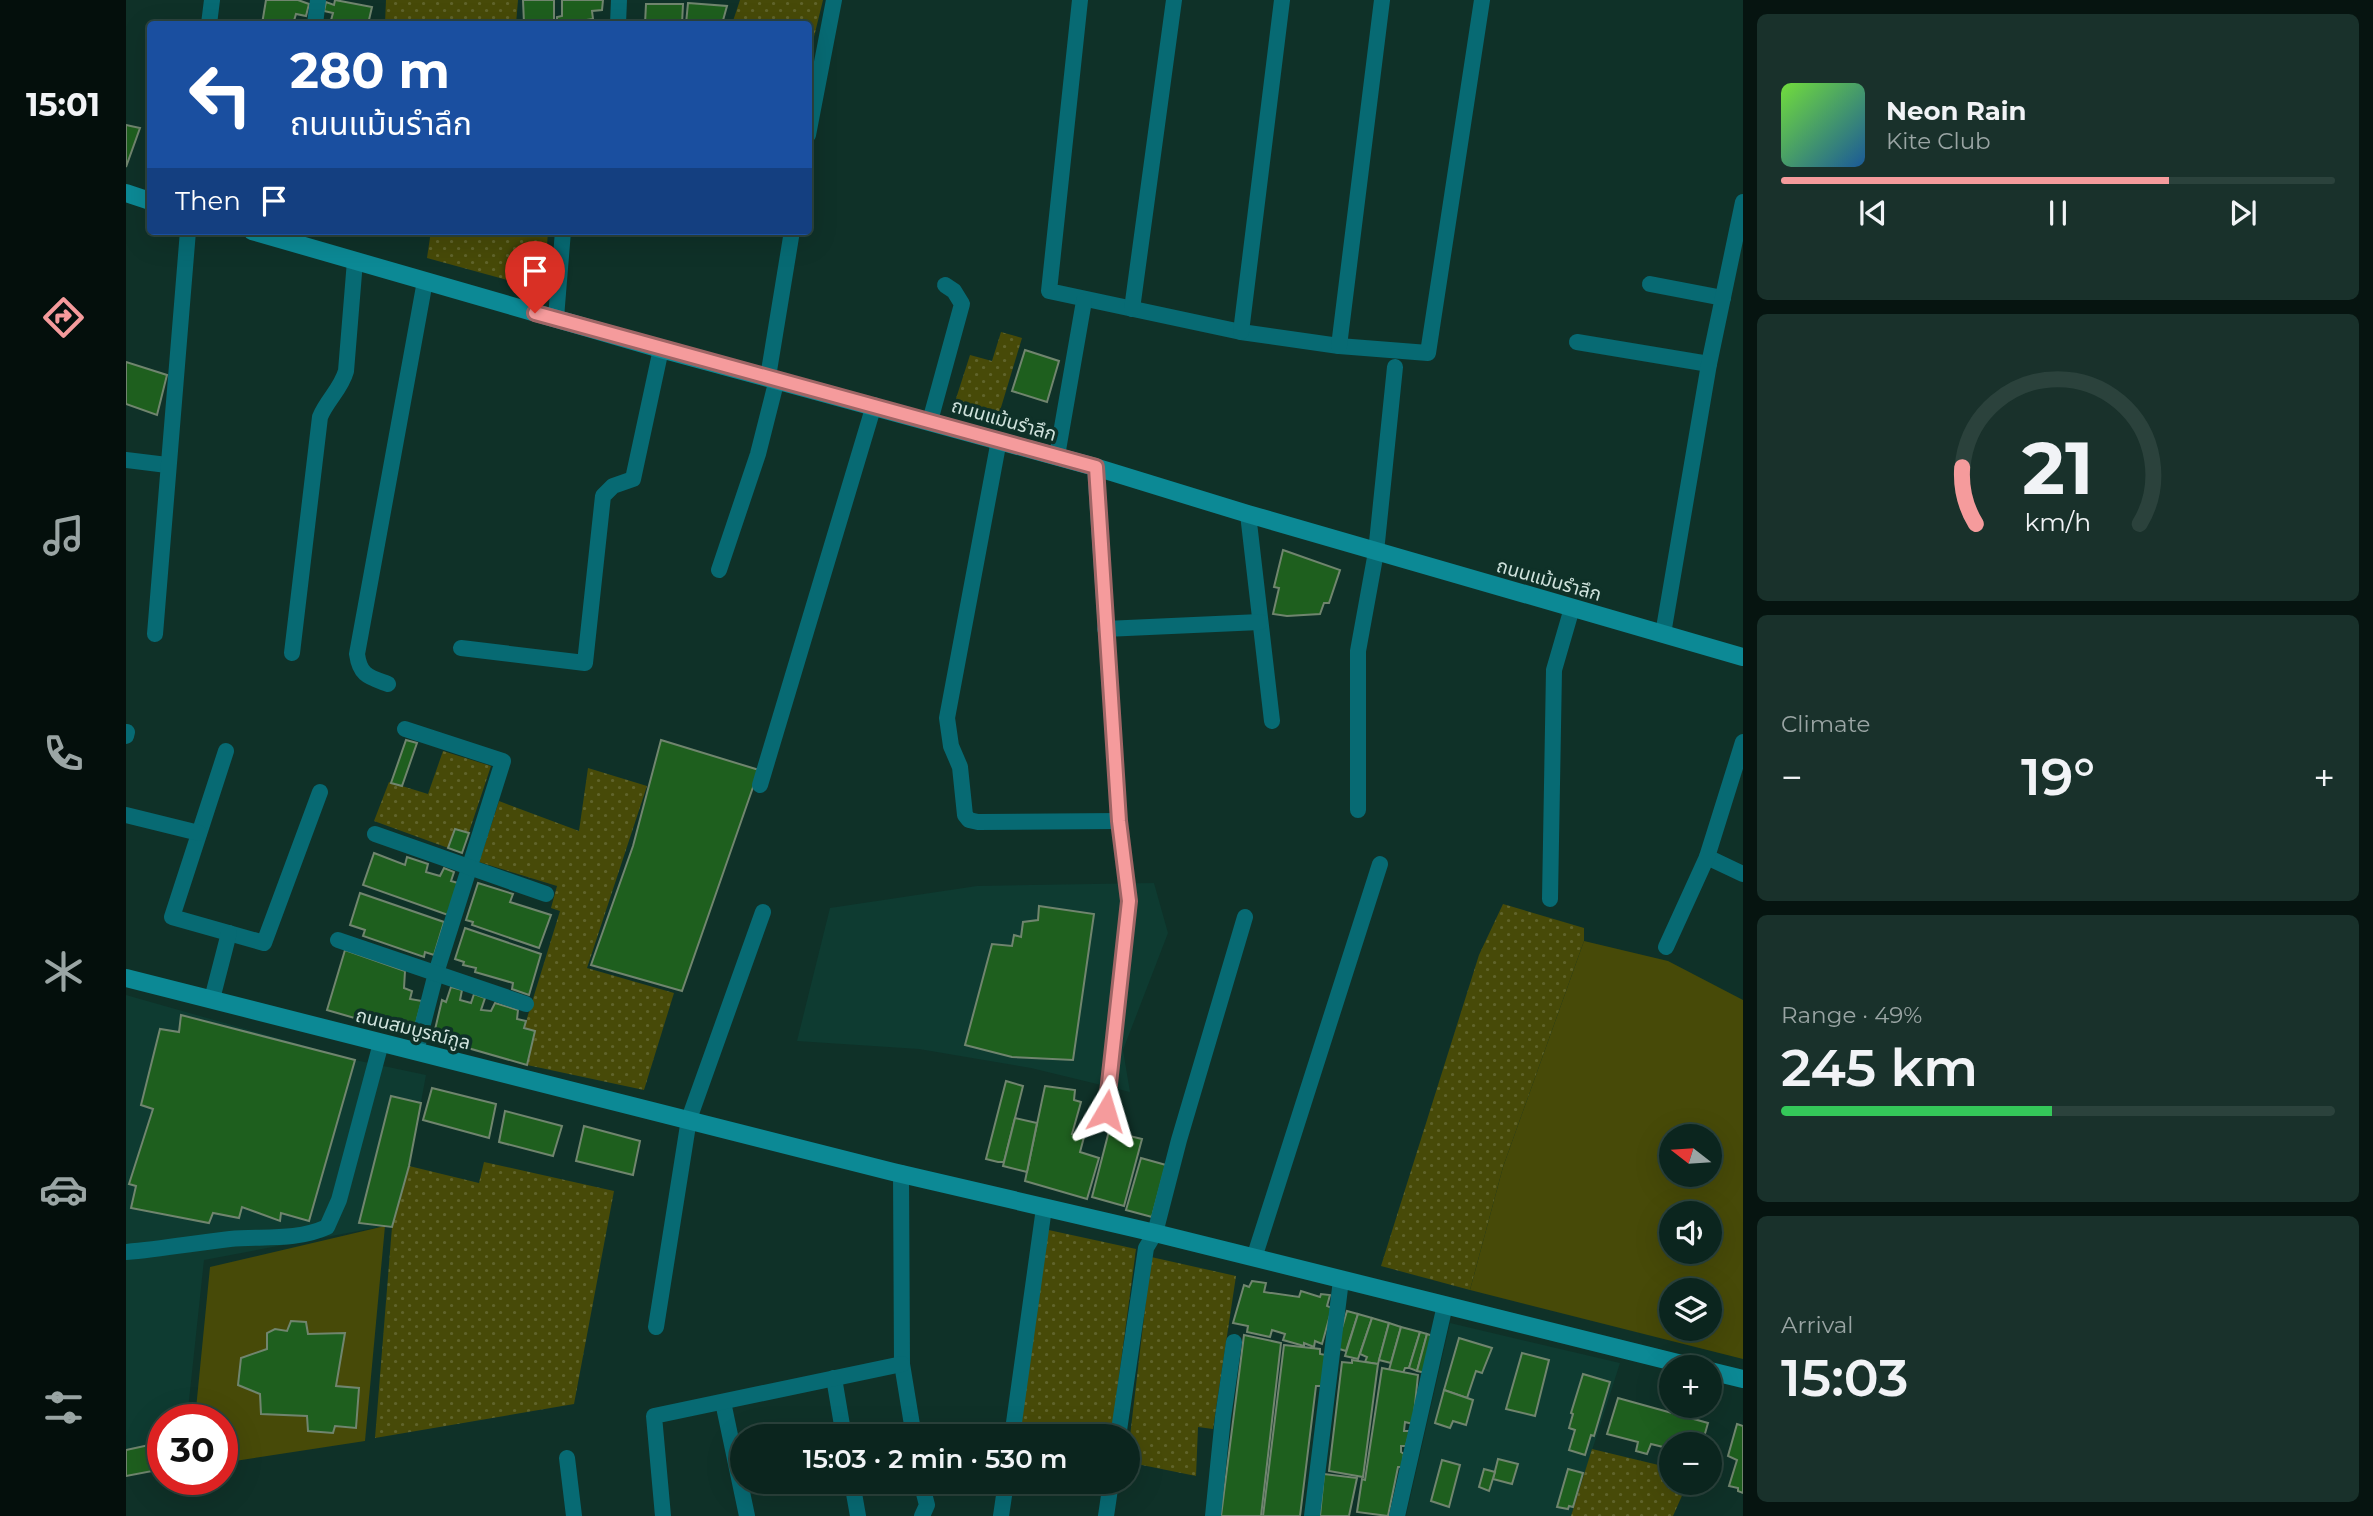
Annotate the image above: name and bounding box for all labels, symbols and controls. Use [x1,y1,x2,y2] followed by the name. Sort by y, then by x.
[290,41,450,100] text: 280 m
[175,49,266,140] icon: left
[26,85,100,124] text: 15:01
[1886,95,2027,127] text: Neon Rain
[290,104,472,143] text: ถนนแม้นรำลึก
[1886,127,1991,155] text: Kite Club
[255,182,293,220] icon: arrive
[175,185,241,217] text: Then
[1854,194,1892,232] icon: previous
[2039,194,2077,232] icon: pause
[2224,194,2262,232] icon: next
[505,241,565,313] pin
[516,252,554,290] icon: arrive
[39,293,88,342] icon: directions
[949,394,1059,446] street label: ถนนแม้นรำลึก
[2022,424,2094,512] text: 21
[2025,506,2091,536] text: km/h
[39,511,88,560] icon: music
[1494,554,1604,606] street label: ถนนแม้นรำลึก
[1781,710,1870,738] text: Climate
[39,729,88,778] icon: phone
[2021,745,2095,808] text: 19°
[1781,754,1803,801] text: −
[2313,754,2335,801] text: +
[39,947,88,996] icon: climate
[1781,1001,1922,1029] text: Range · 49%
[353,1004,473,1055] street label: ถนนสมบูรณ์กูล
[1781,1036,1978,1099] text: 245 km
[1069,1074,1143,1148] position arrow
[1659,1124,1722,1186] north arrow
[1659,1124,1722,1495] map controls
[39,1165,88,1214] icon: car
[1659,1201,1722,1264] button: sound
[1659,1278,1722,1341] button: layers
[1781,1311,1854,1339] text: Arrival
[1781,1346,1909,1409] text: 15:03
[1659,1355,1722,1418] button: +
[39,1383,88,1432] icon: filters
[147,1404,238,1495] speed limit sign: 30
[1659,1432,1722,1495] button: −
[803,1443,1067,1475] text: 15:03 · 2 min · 530 m

